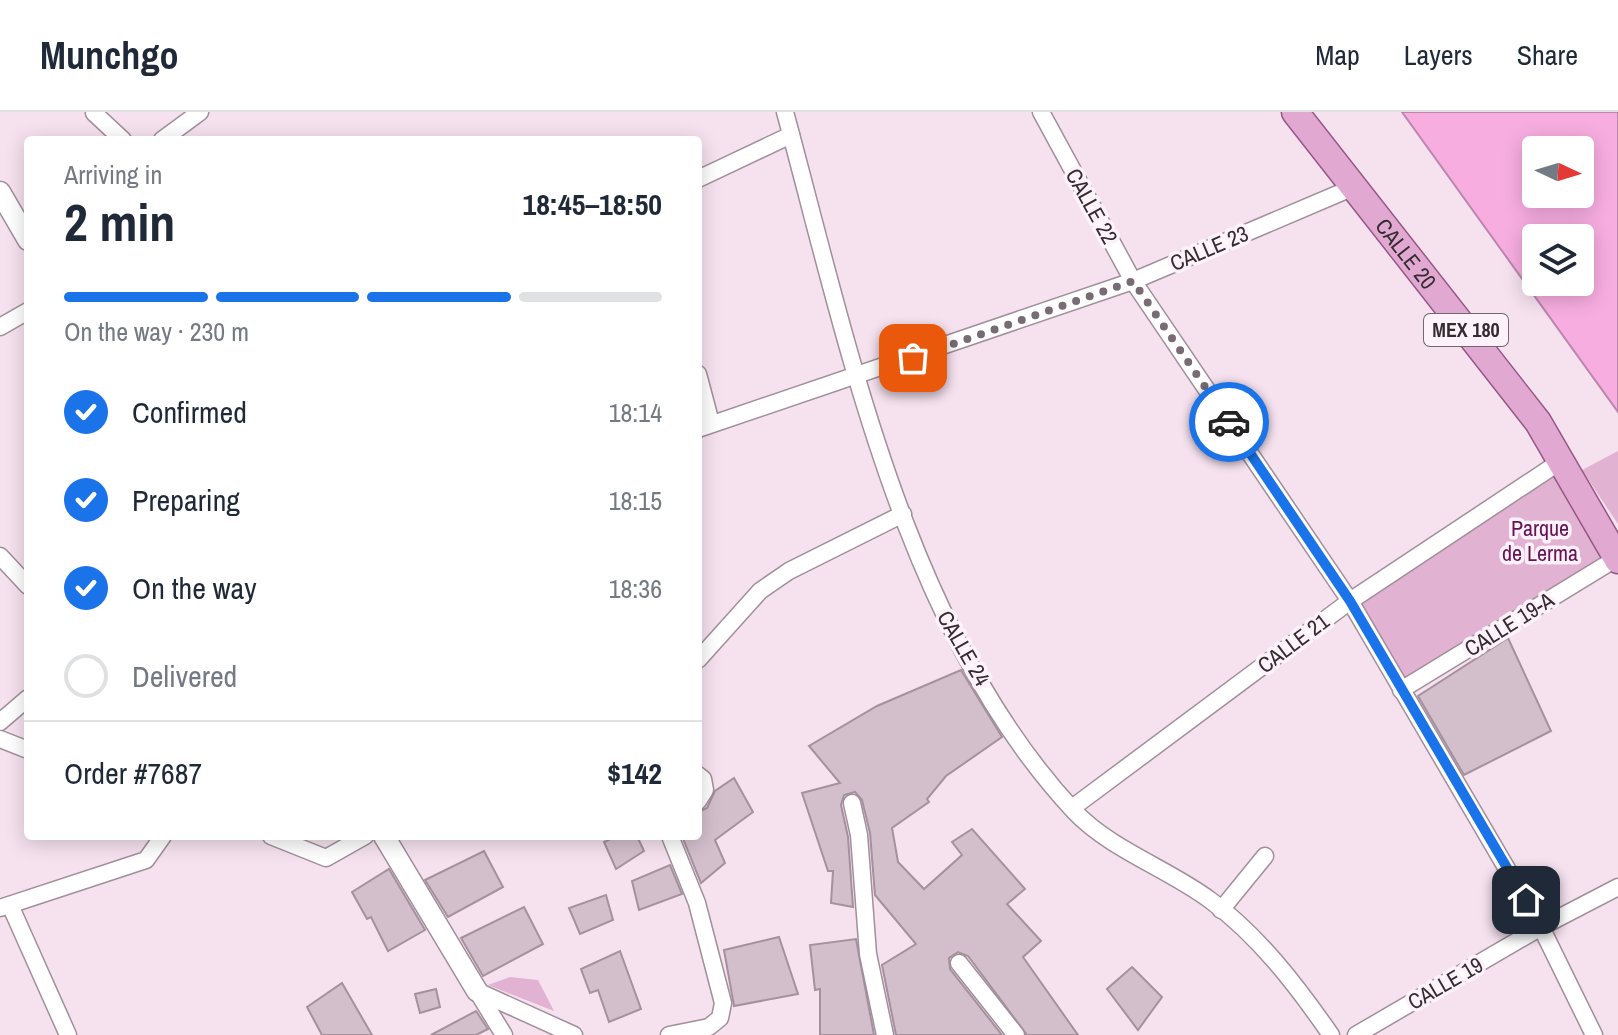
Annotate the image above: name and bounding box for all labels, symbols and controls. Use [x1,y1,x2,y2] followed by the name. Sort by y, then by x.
[40,30,178,81] text: Munchgo
[1315,36,1360,74] text: Map
[1404,36,1473,74] text: Layers
[1517,36,1578,74] text: Share
[1522,136,1594,208] north arrow
[1522,136,1594,296] map controls
[64,157,162,192] text: Arriving in
[1059,163,1125,249] street label: CALLE 22
[523,184,662,224] text: 18:45–18:50
[64,187,175,257] text: 2 min
[1369,212,1443,295] street label: CALLE 20
[1165,218,1253,278] street label: CALLE 23
[1522,224,1594,296] button: layers
[64,314,249,349] text: On the way · 230 m
[1424,314,1508,346] road number: MEX 180
[879,324,947,392] pin
[891,336,935,380] icon: bag
[1189,382,1269,462] courier
[64,390,108,434] icon: check
[132,392,247,432] text: Confirmed
[609,395,662,430] text: 18:14
[1207,400,1251,444] icon: car
[64,478,108,522] icon: check
[132,480,240,520] text: Preparing
[609,483,662,518] text: 18:15
[1502,513,1578,568] park label: Parque de Lerma
[64,566,108,610] icon: check
[132,568,256,608] text: On the way
[609,571,662,606] text: 18:36
[1459,584,1560,663] street label: CALLE 19-A
[930,605,998,691] street label: CALLE 24
[1251,606,1335,680] street label: CALLE 21
[132,656,237,696] text: Delivered
[64,753,202,793] text: Order #7687
[607,753,662,793] text: $142
[1492,866,1560,934] pin
[1504,878,1548,922] icon: home
[1402,949,1488,1017] street label: CALLE 19

